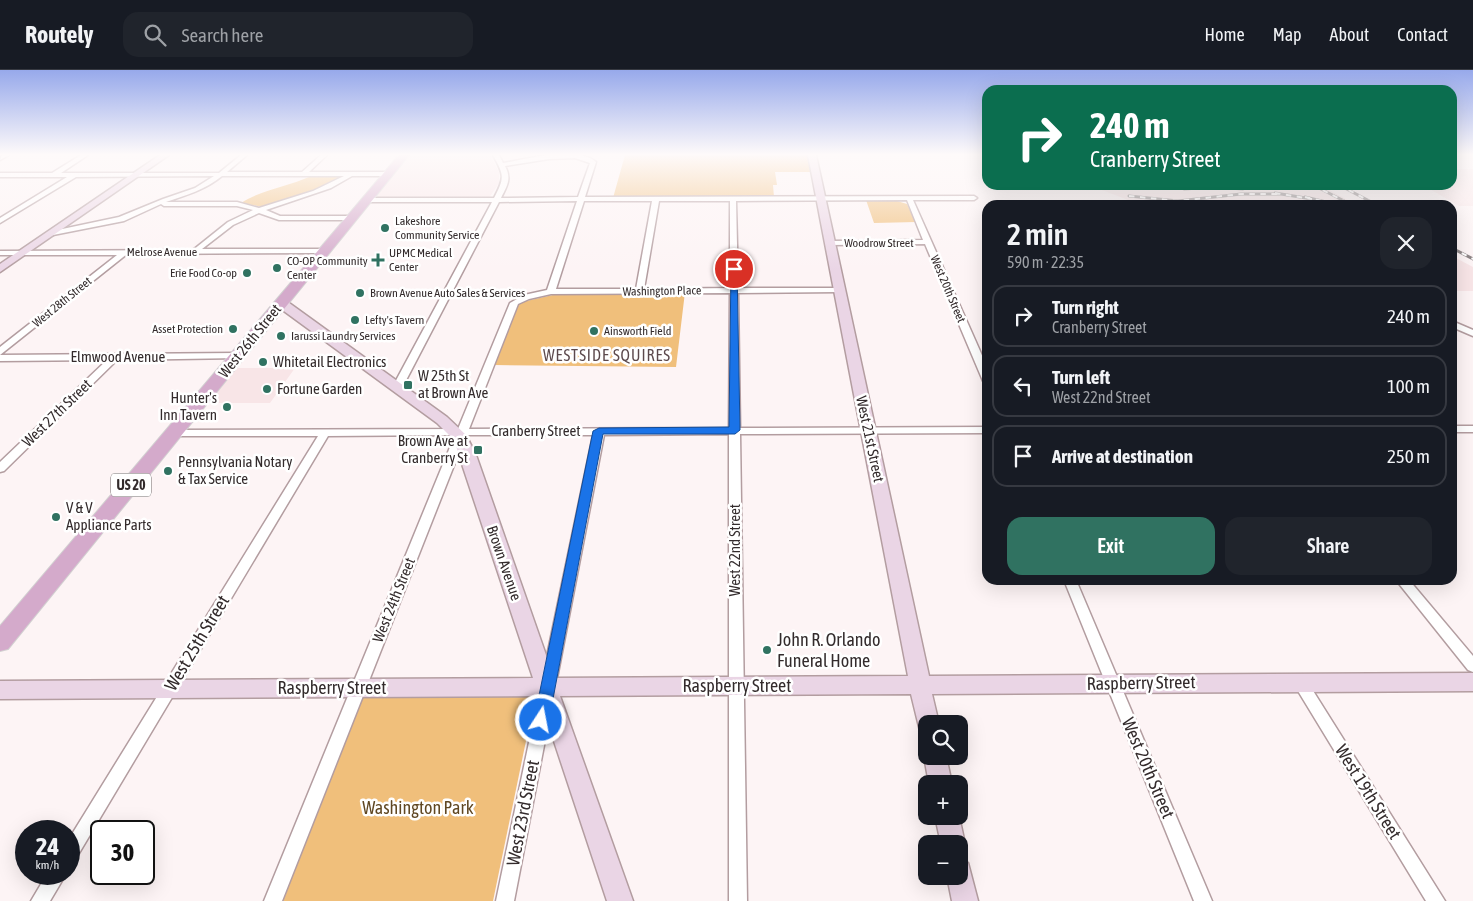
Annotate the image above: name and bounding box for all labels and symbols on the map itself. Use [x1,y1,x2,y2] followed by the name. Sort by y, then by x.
[395,214,479,242] place label: Lakeshore Community Service
[379,222,391,234] marker: Lakeshore Community Service
[844,236,914,250] street label: Woodrow Street
[127,245,197,259] street label: Melrose Avenue
[389,246,453,274] place label: UPMC Medical Center
[713,248,755,290] pin
[371,253,385,267] marker: UPMC Medical Center
[928,253,969,325] street label: West 20th Street
[287,254,368,282] place label: CO-OP Community Center
[271,262,283,274] marker: CO-OP Community Center
[170,266,237,280] place label: Erie Food Co-op
[241,267,253,279] marker: Erie Food Co-op
[30,274,95,330] street label: West 28th Street
[623,283,701,299] street label: Washington Place
[370,286,525,300] place label: Brown Avenue Auto Sales & Services
[354,287,366,299] marker: Brown Avenue Auto Sales & Services
[215,301,284,381] street label: West 26th Street
[365,313,424,327] place label: Lefty's Tavern
[349,314,361,326] marker: Lefty's Tavern
[152,322,223,336] place label: Asset Protection
[227,323,239,335] marker: Asset Protection
[604,324,672,338] place label: Ainsworth Field
[588,325,600,337] marker: Ainsworth Field
[291,329,395,343] place label: Iarussi Laundry Services
[275,330,287,342] marker: Iarussi Laundry Services
[543,346,671,364] district label: WESTSIDE SQUIRES
[71,348,166,365] street label: Elmwood Avenue
[273,353,386,370] place label: Whitetail Electronics
[257,356,269,368] marker: Whitetail Electronics
[418,367,488,401] place label: W 25th St at Brown Ave
[19,375,95,450] street label: West 27th Street
[402,379,414,391] marker: W 25th St at Brown Ave
[277,380,362,397] place label: Fortune Garden
[261,383,273,395] marker: Fortune Garden
[160,389,217,423] place label: Hunter's Inn Tavern
[853,394,888,484] street label: West 21st Street
[221,401,233,413] marker: Hunter's Inn Tavern
[491,422,581,439] street label: Cranberry Street
[398,432,468,466] place label: Brown Ave at Cranberry St
[472,444,484,456] marker: Brown Ave at Cranberry St
[178,453,292,487] place label: Pennsylvania Notary & Tax Service
[162,465,174,477] marker: Pennsylvania Notary & Tax Service
[111,474,151,496] road number: US 20
[66,499,152,533] place label: V & V Appliance Parts
[726,504,743,596] street label: West 22nd Street
[50,511,62,523] marker: V & V Appliance Parts
[484,523,525,603] street label: Brown Avenue
[369,555,418,645] street label: West 24th Street
[160,591,233,694] street label: West 25th Street
[777,629,881,671] place label: John R. Orlando Funeral Home
[761,644,773,656] marker: John R. Orlando Funeral Home
[1086,671,1196,694] street label: Raspberry Street
[683,675,791,696] street label: Raspberry Street
[278,677,386,698] street label: Raspberry Street
[514,693,566,745] position arrow
[1118,714,1179,821] street label: West 20th Street
[1331,741,1406,843] street label: West 19th Street
[502,758,543,868] street label: West 23rd Street
[362,797,474,818] park label: Washington Park
[90,820,155,885] speed limit sign: 30

